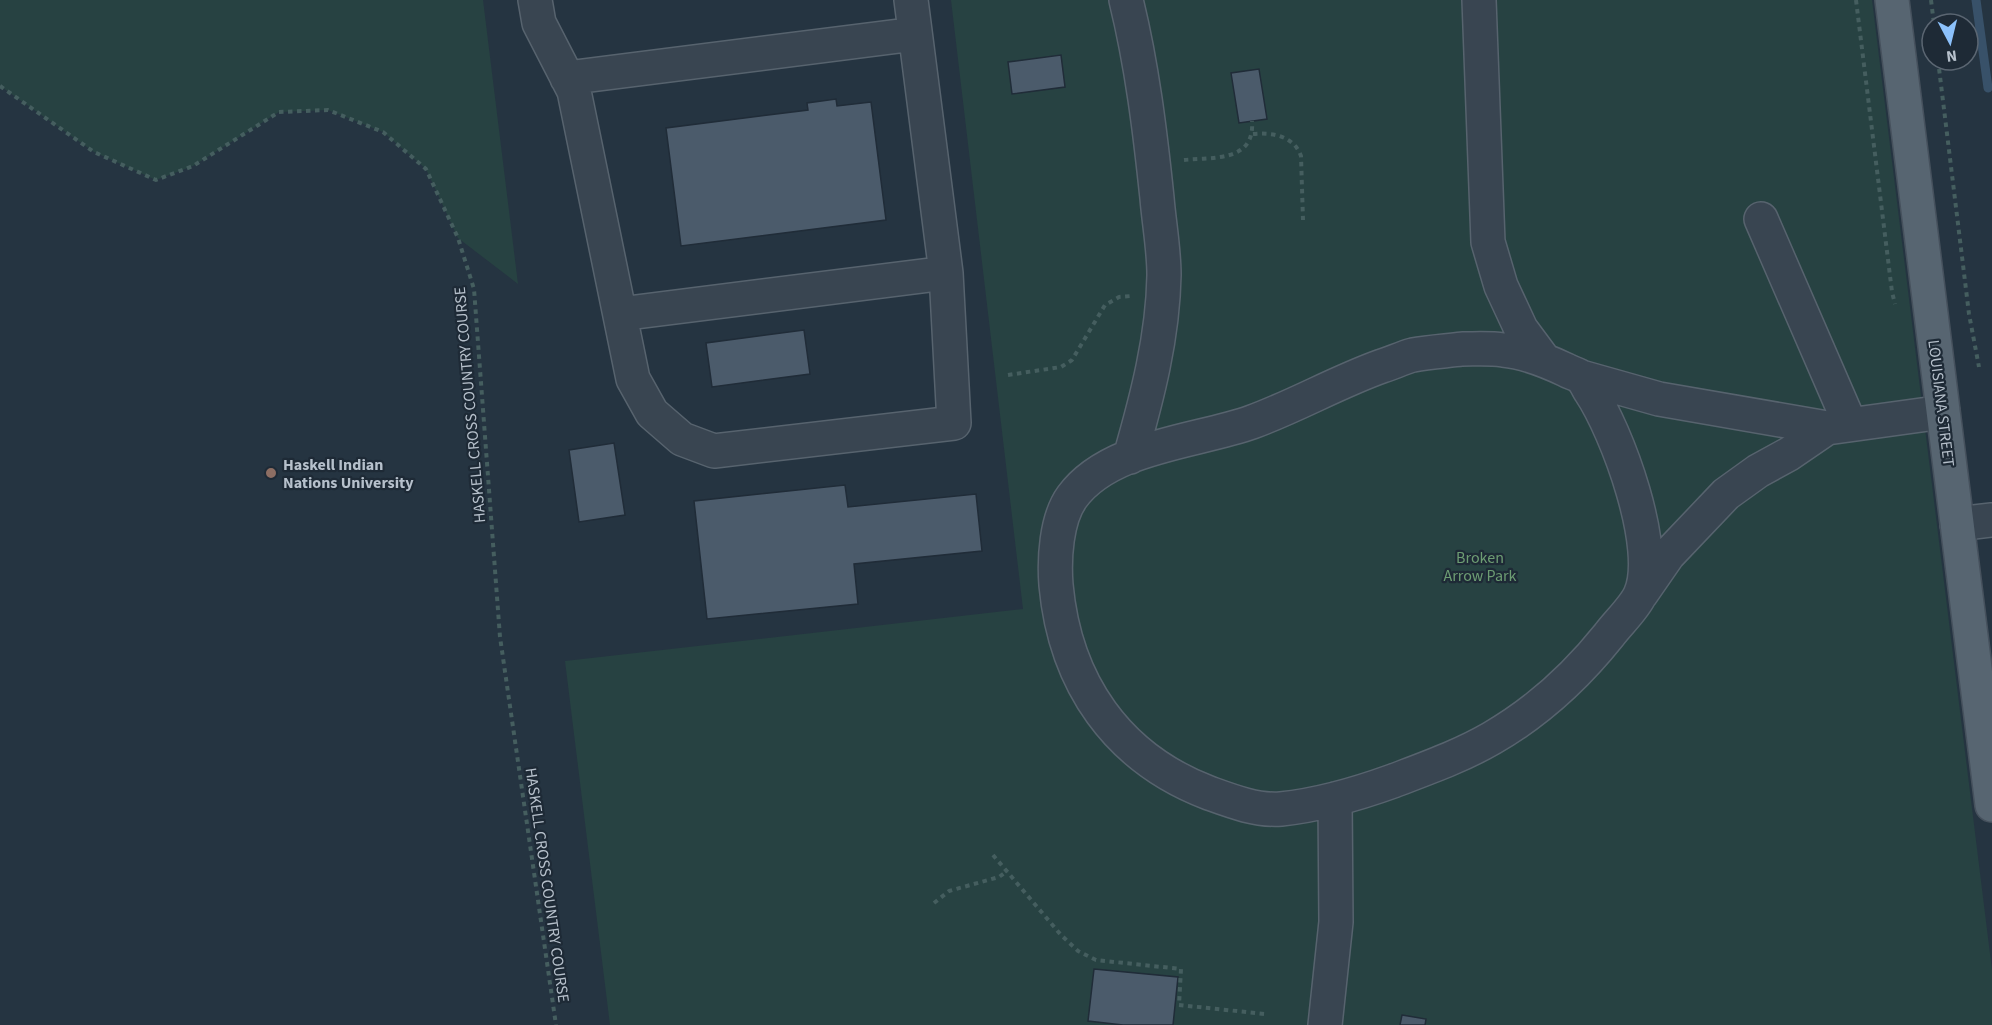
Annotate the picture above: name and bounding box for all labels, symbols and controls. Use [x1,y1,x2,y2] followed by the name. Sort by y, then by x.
[1920,12,1980,72] north arrow
[1945,44,1958,67] text: N
[449,286,491,524] street label: HASKELL CROSS COUNTRY COURSE
[1922,338,1960,468] street label: LOUISIANA STREET
[283,454,414,494] place label: Haskell Indian Nations University
[264,466,278,480] marker: Haskell Indian Nations University
[1444,547,1517,587] park label: Broken Arrow Park
[520,766,574,1004] street label: HASKELL CROSS COUNTRY COURSE

